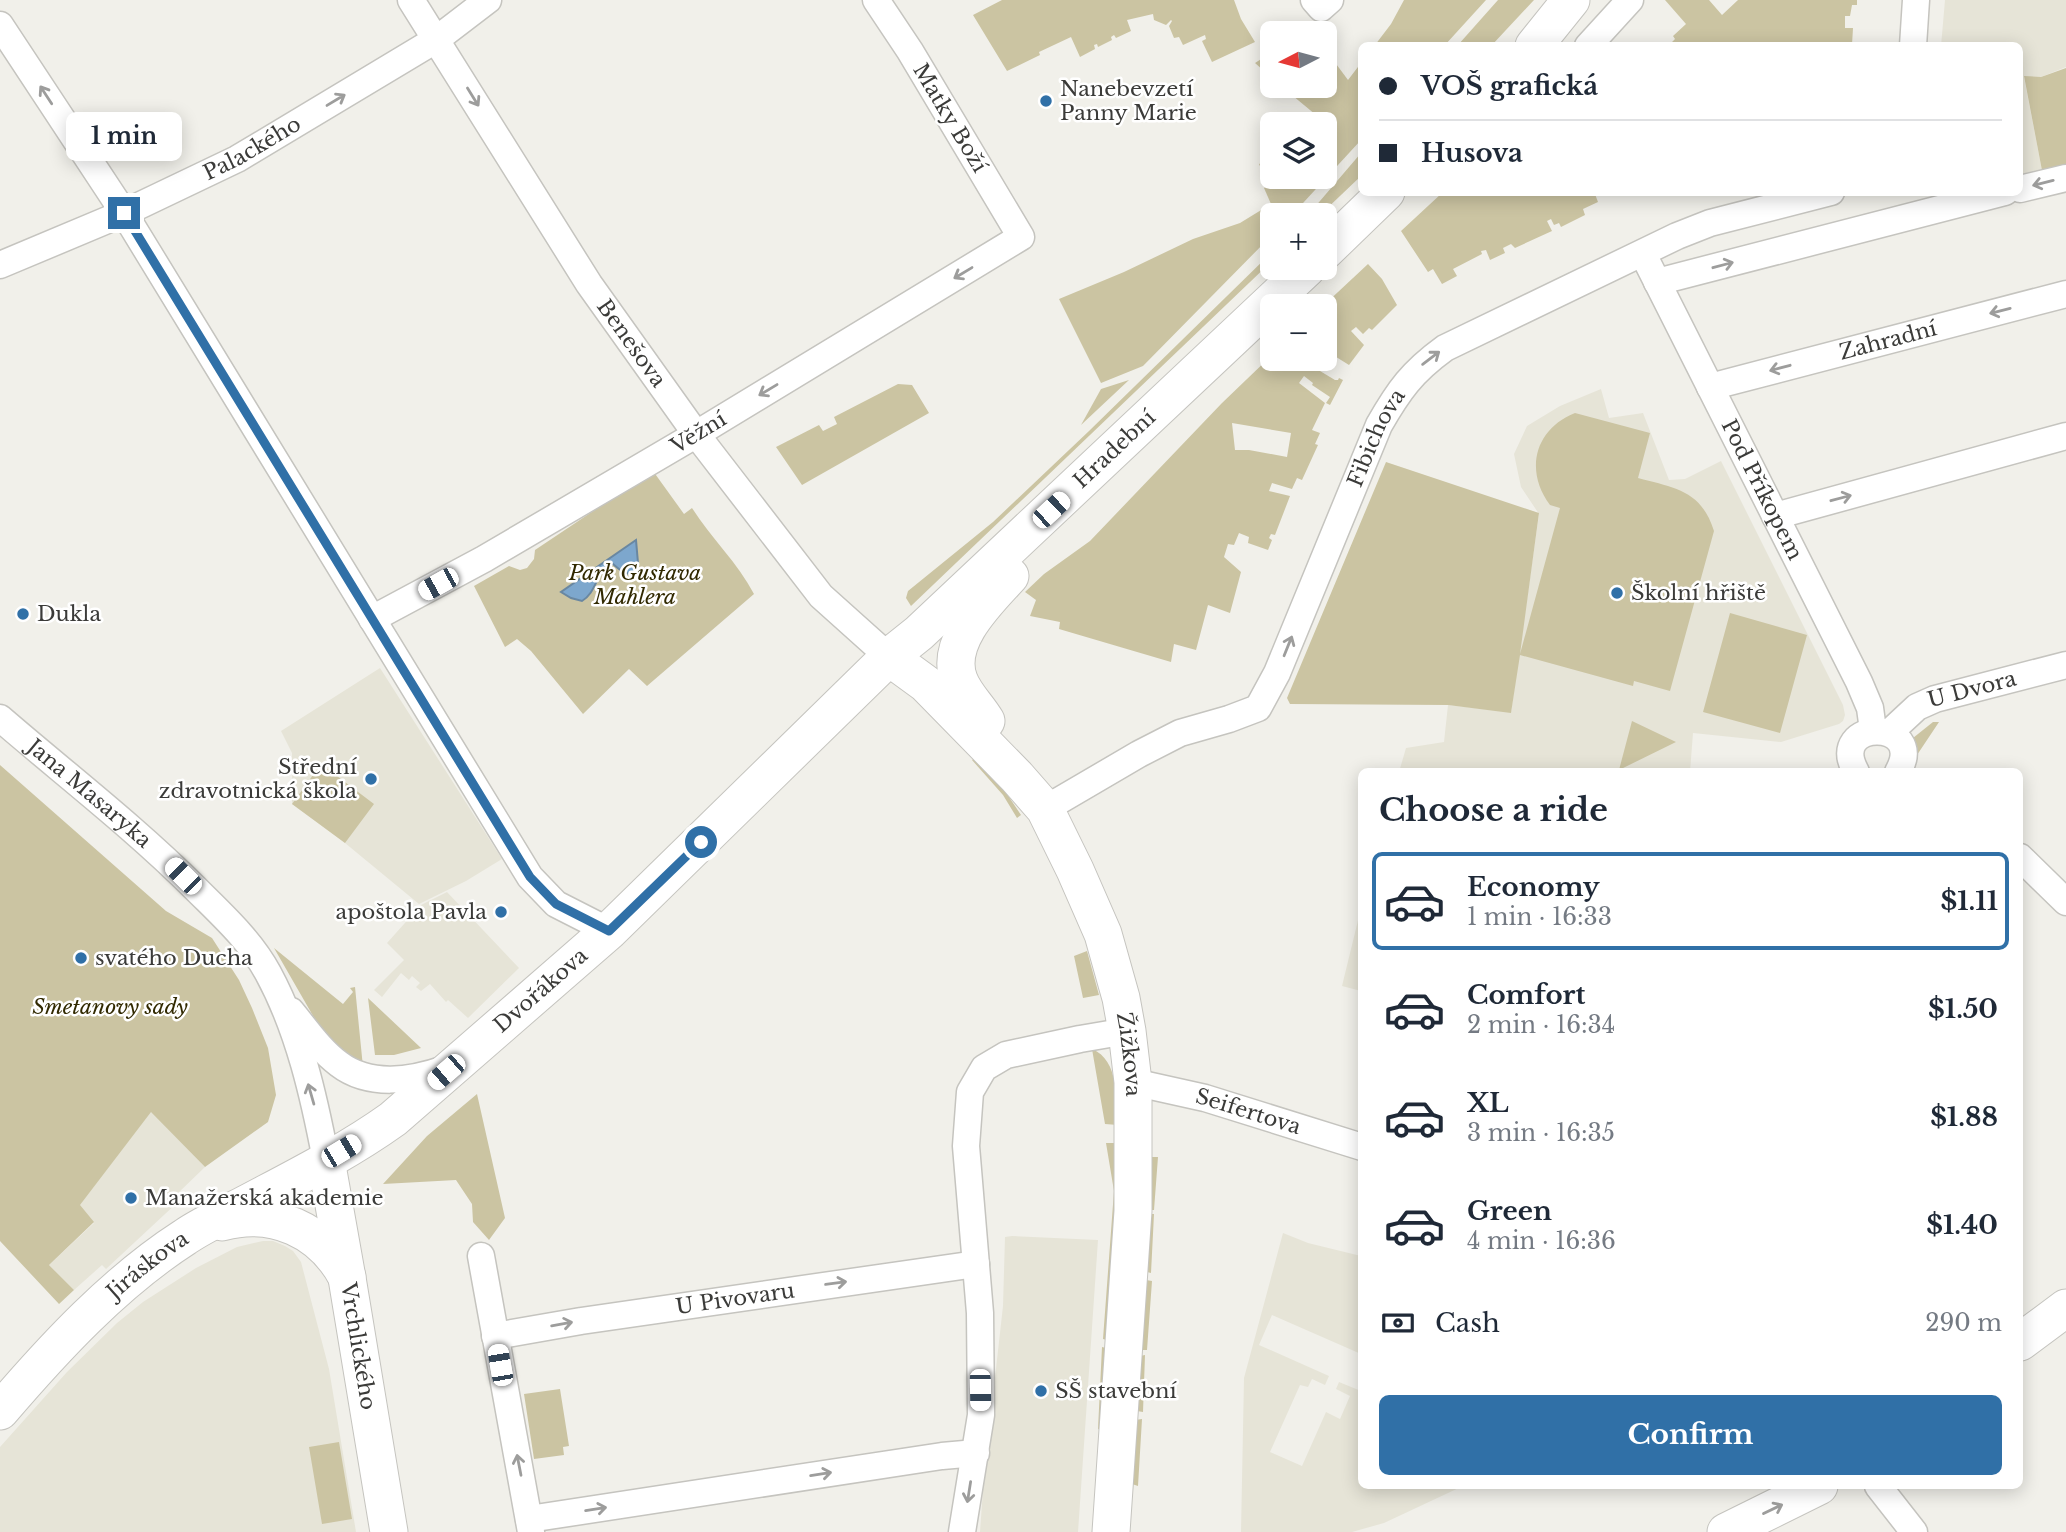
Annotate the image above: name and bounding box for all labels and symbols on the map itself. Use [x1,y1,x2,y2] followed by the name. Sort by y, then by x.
[1260,21,1337,98] north arrow
[907,59,993,178] street label: Matky Boží
[1060,76,1197,126] place label: Nanebevzetí Panny Marie
[39,86,53,105] one-way arrow
[466,87,480,107] one-way arrow
[325,93,345,107] one-way arrow
[1038,93,1054,109] marker: Nanebevzetí Panny Marie
[66,111,182,160] callout: 1 min
[199,111,306,186] street label: Palackého
[2032,177,2055,190] one-way arrow
[108,197,140,229] route end
[1712,258,1734,271] one-way arrow
[954,266,974,280] one-way arrow
[591,294,672,393] street label: Benešova
[1989,305,2012,318] one-way arrow
[1836,315,1940,366] street label: Zahradní
[1421,350,1440,365] one-way arrow
[1769,362,1791,375] one-way arrow
[759,384,779,398] one-way arrow
[1342,384,1411,491] street label: Fibichova
[1068,404,1161,494] street label: Hradební
[665,406,732,460] street label: Věžní
[1716,415,1808,565] street label: Pod Příkopem
[1029,488,1074,532] car
[1830,490,1852,503] one-way arrow
[568,560,701,610] park label: Park Gustava Mahlera
[415,565,462,603] car
[1631,580,1766,606] place label: Školní hřiště
[1609,585,1625,601] marker: Školní hřiště
[37,601,101,627] place label: Dukla
[15,606,31,622] marker: Dukla
[1282,636,1295,658] one-way arrow
[1925,665,2019,713] street label: U Dvora
[20,732,157,854] street label: Jana Masaryka
[159,754,358,804] place label: Střední zdravotnická škola
[363,771,379,787] marker: Střední zdravotnická škola
[685,826,717,858] route start
[161,854,206,898] car
[336,899,487,925] place label: apoštola Pavla
[493,904,509,920] marker: apoštola Pavla
[488,942,593,1038] street label: Dvořákova
[95,945,253,971] place label: svatého Ducha
[73,950,89,966] marker: svatého Ducha
[32,994,188,1020] park label: Smetanovy sady
[1111,1010,1146,1097] street label: Žižkova
[424,1050,469,1094] car
[304,1083,317,1106] one-way arrow
[1193,1083,1304,1140] street label: Seifertova
[318,1131,365,1171] car
[145,1185,383,1211] place label: Manažerská akademie
[123,1190,139,1206] marker: Manažerská akademie
[99,1225,193,1307] street label: Jiráskova
[824,1276,847,1289] one-way arrow
[674,1277,796,1320] street label: U Pivovaru
[335,1280,382,1412] street label: Vrchlického
[550,1317,573,1331] one-way arrow
[487,1342,514,1388] car
[970,1369,991,1411] car
[1055,1378,1177,1404] place label: SŠ stavební
[1033,1383,1049,1399] marker: SŠ stavební
[511,1454,525,1477] one-way arrow
[809,1467,832,1480] one-way arrow
[962,1480,975,1503] one-way arrow
[584,1502,607,1515] one-way arrow
[1762,1502,1783,1516] one-way arrow

